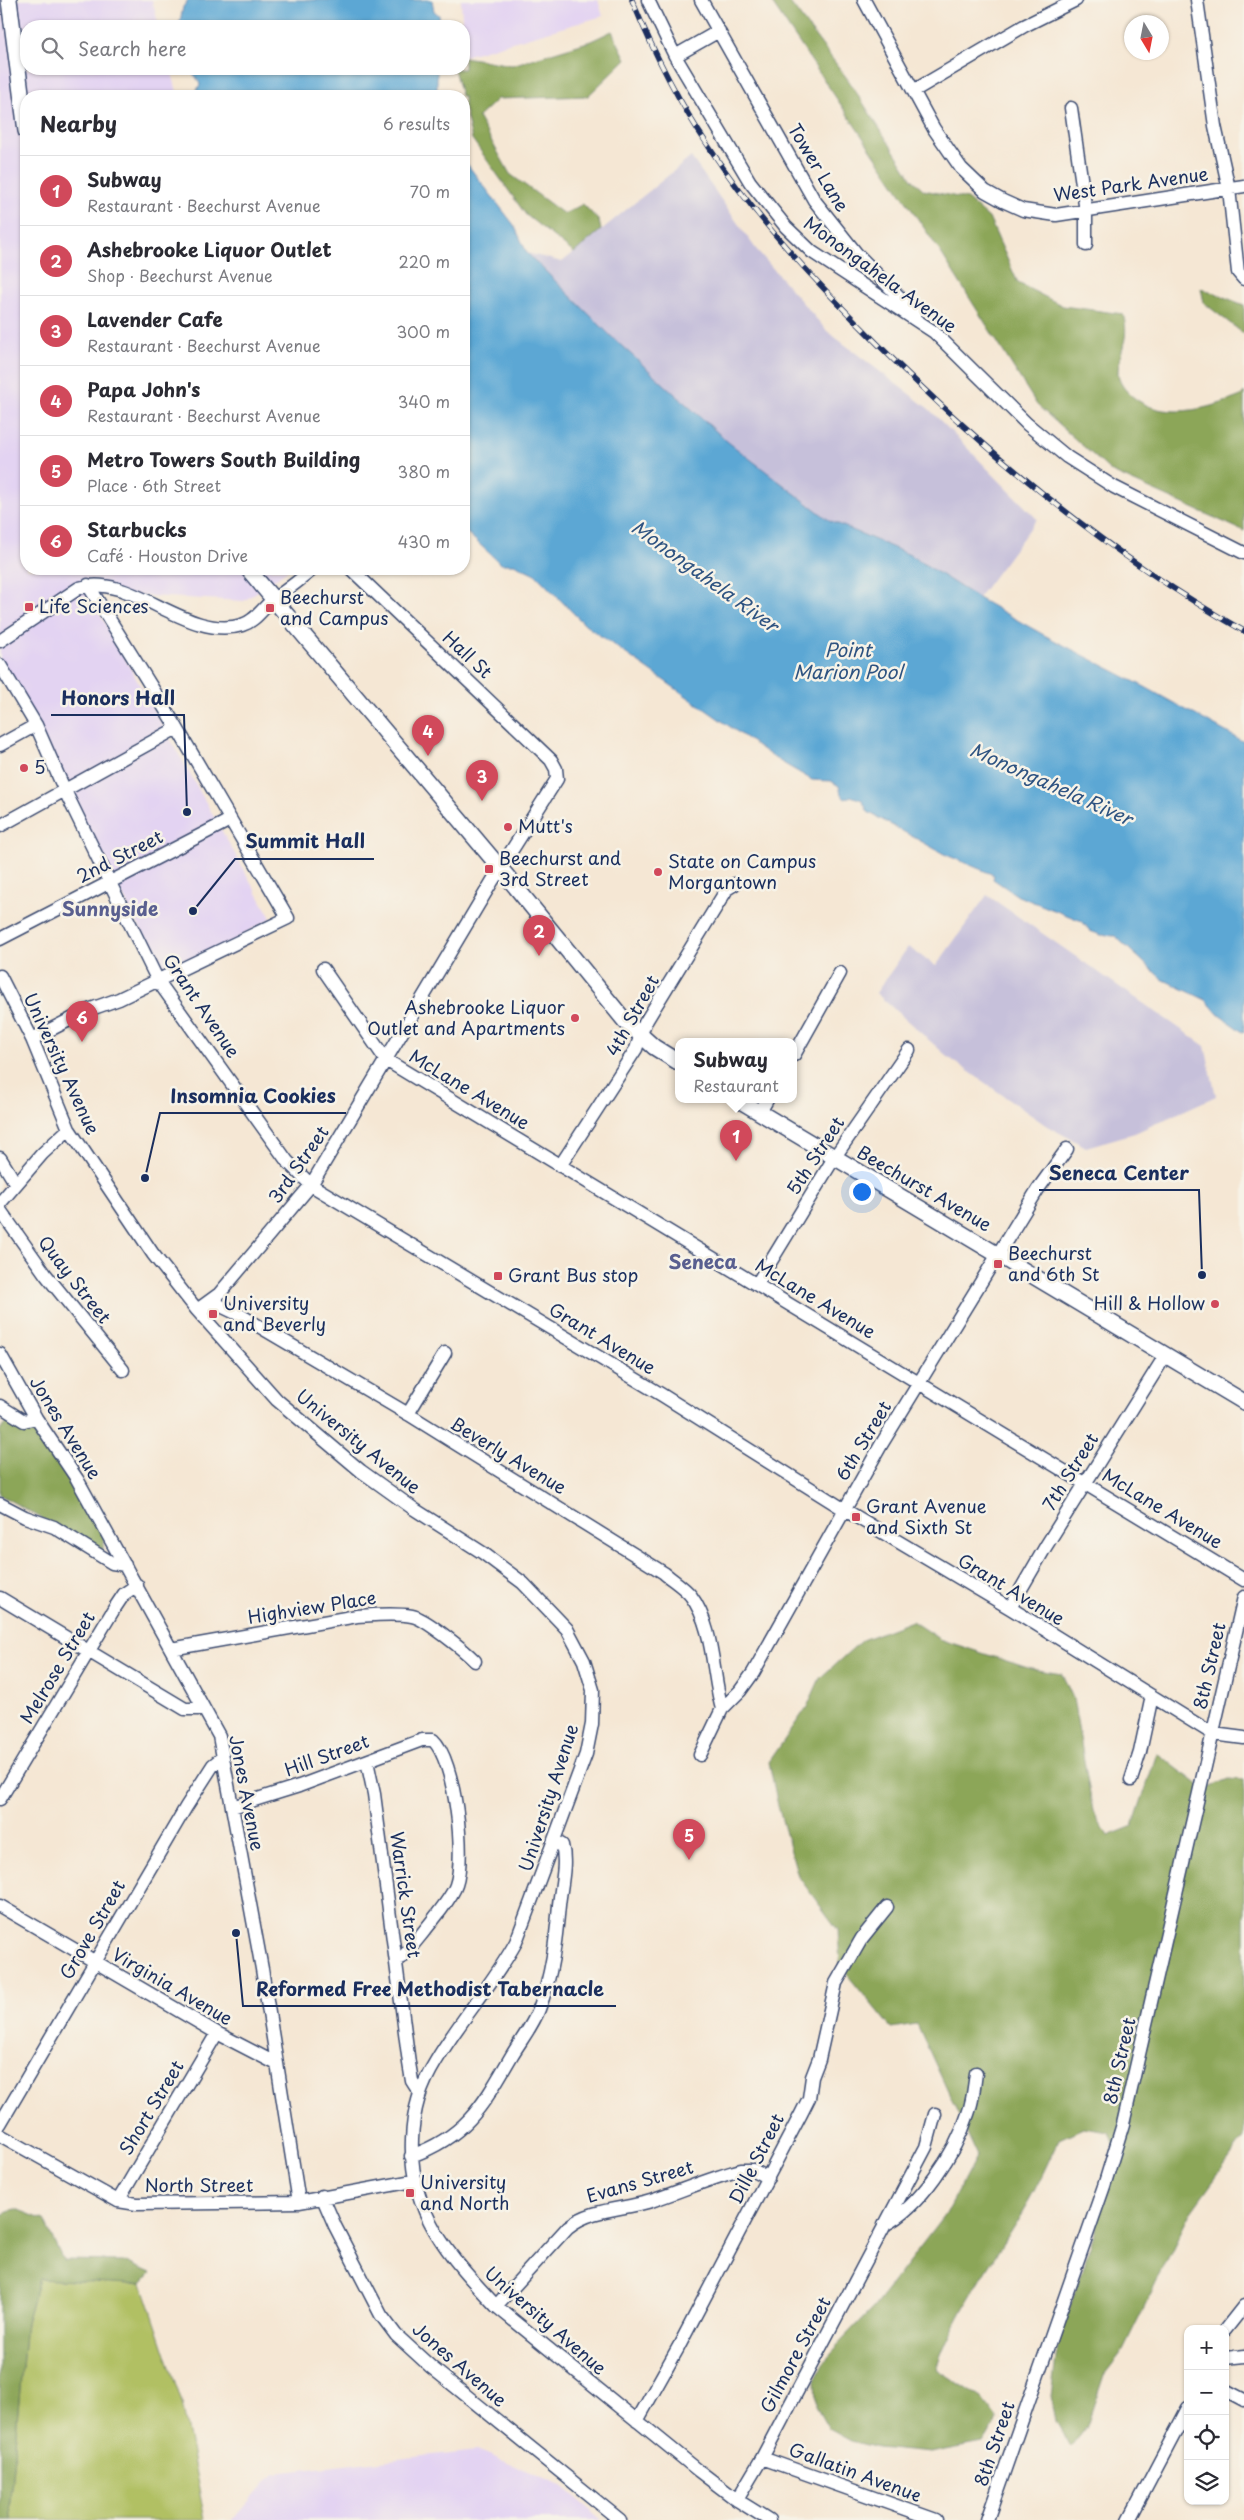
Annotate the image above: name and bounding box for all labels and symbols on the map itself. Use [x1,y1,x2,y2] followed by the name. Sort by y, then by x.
[1124,15,1169,60] north arrow
[782,118,856,217] street label: Tower Lane
[1052,159,1210,208] street label: West Park Avenue
[799,209,963,339] street label: Monongahela Avenue
[627,512,787,639] water label: Monongahela River
[280,583,389,631] place label: Beechurst and Campus
[39,592,149,619] place label: Life Sciences
[23,601,35,613] marker: Life Sciences
[264,602,276,614] marker: Beechurst and Campus
[437,624,499,684] street label: Hall St
[793,635,905,685] water label: Point Marion Pool
[51,681,184,715] callout: Honors Hall
[61,683,175,711] text: Honors Hall
[412,715,444,756] pin: 4
[966,735,1139,832] water label: Monongahela River
[34,753,46,780] place label: 5
[466,760,498,801] pin: 3
[18,762,30,774] marker: 5
[518,812,573,839] place label: Mutt's
[502,821,514,833] marker: Mutt's
[71,822,167,889] street label: 2nd Street
[235,825,374,859] callout: Summit Hall
[245,826,365,854] text: Summit Hall
[499,844,621,892] place label: Beechurst and 3rd Street
[668,847,816,895] place label: State on Campus Morgantown
[483,863,495,875] marker: Beechurst and 3rd Street
[652,866,664,878] marker: State on Campus Morgantown
[62,894,158,922] district label: Sunnyside
[523,915,555,956] pin: 2
[157,948,247,1063] street label: Grant Avenue
[598,970,665,1061] street label: 4th Street
[18,988,107,1139] street label: University Avenue
[367,993,566,1041] place label: Ashebrooke Liquor Outlet and Apartments
[66,1001,98,1042] pin: 6
[569,1012,581,1024] marker: Ashebrooke Liquor Outlet and Apartments
[404,1042,535,1136] street label: McLane Avenue
[160,1079,346,1113] callout: Insomnia Cookies
[170,1081,336,1109] text: Insomnia Cookies
[779,1111,850,1200] street label: 5th Street
[261,1120,335,1209] street label: 3rd Street
[720,1120,752,1161] pin: 1
[852,1138,997,1237] street label: Beechurst Avenue
[1039,1156,1199,1190] callout: Seneca Center
[1049,1158,1189,1186] text: Seneca Center
[849,1179,875,1205] your location
[32,1229,118,1329] street label: Quay Street
[1008,1239,1099,1287] place label: Beechurst and 6th St
[669,1247,738,1275] district label: Seneca
[750,1251,881,1345] street label: McLane Avenue
[992,1258,1004,1270] marker: Beechurst and 6th St
[508,1261,638,1288] place label: Grant Bus stop
[492,1270,504,1282] marker: Grant Bus stop
[223,1289,326,1337] place label: University and Beverly
[1094,1289,1205,1316] place label: Hill & Hollow
[544,1295,662,1380] street label: Grant Avenue
[1209,1298,1221,1310] marker: Hill & Hollow
[207,1308,219,1320] marker: University and Beverly
[24,1370,109,1484] street label: Jones Avenue
[291,1382,427,1500] street label: University Avenue
[828,1395,897,1485] street label: 6th Street
[446,1409,572,1500] street label: Beverly Avenue
[1035,1427,1104,1515] street label: 7th Street
[1097,1461,1228,1555] street label: McLane Avenue
[866,1492,987,1540] place label: Grant Avenue and Sixth St
[850,1511,862,1523] marker: Grant Avenue and Sixth St
[953,1546,1071,1631] street label: Grant Avenue
[246,1583,378,1630] street label: Highview Place
[12,1606,101,1729] street label: Melrose Street
[1185,1619,1232,1712] street label: 8th Street
[511,1720,584,1875] street label: University Avenue
[280,1727,373,1782] street label: Hill Street
[223,1733,272,1853] street label: Jones Avenue
[673,1819,705,1860] pin: 5
[384,1830,429,1960] street label: Warrick Street
[52,1874,131,1984] street label: Grove Street
[107,1940,238,2031] street label: Virginia Avenue
[243,1972,616,2006] callout: Reformed Free Methodist Tabernacle
[256,1974,604,2002] text: Reformed Free Methodist Tabernacle
[1095,2014,1142,2107] street label: 8th Street
[112,2055,190,2160] street label: Short Street
[721,2108,790,2208] street label: Dille Street
[583,2152,696,2209] street label: Evans Street
[420,2168,509,2216] place label: University and North
[145,2171,253,2198] street label: North Street
[404,2187,416,2199] marker: University and North
[479,2259,613,2381] street label: University Avenue
[753,2291,837,2417] street label: Gilmore Street
[407,2315,513,2413] street label: Jones Avenue
[966,2397,1021,2490] street label: 8th Street
[786,2435,926,2508] street label: Gallatin Avenue

